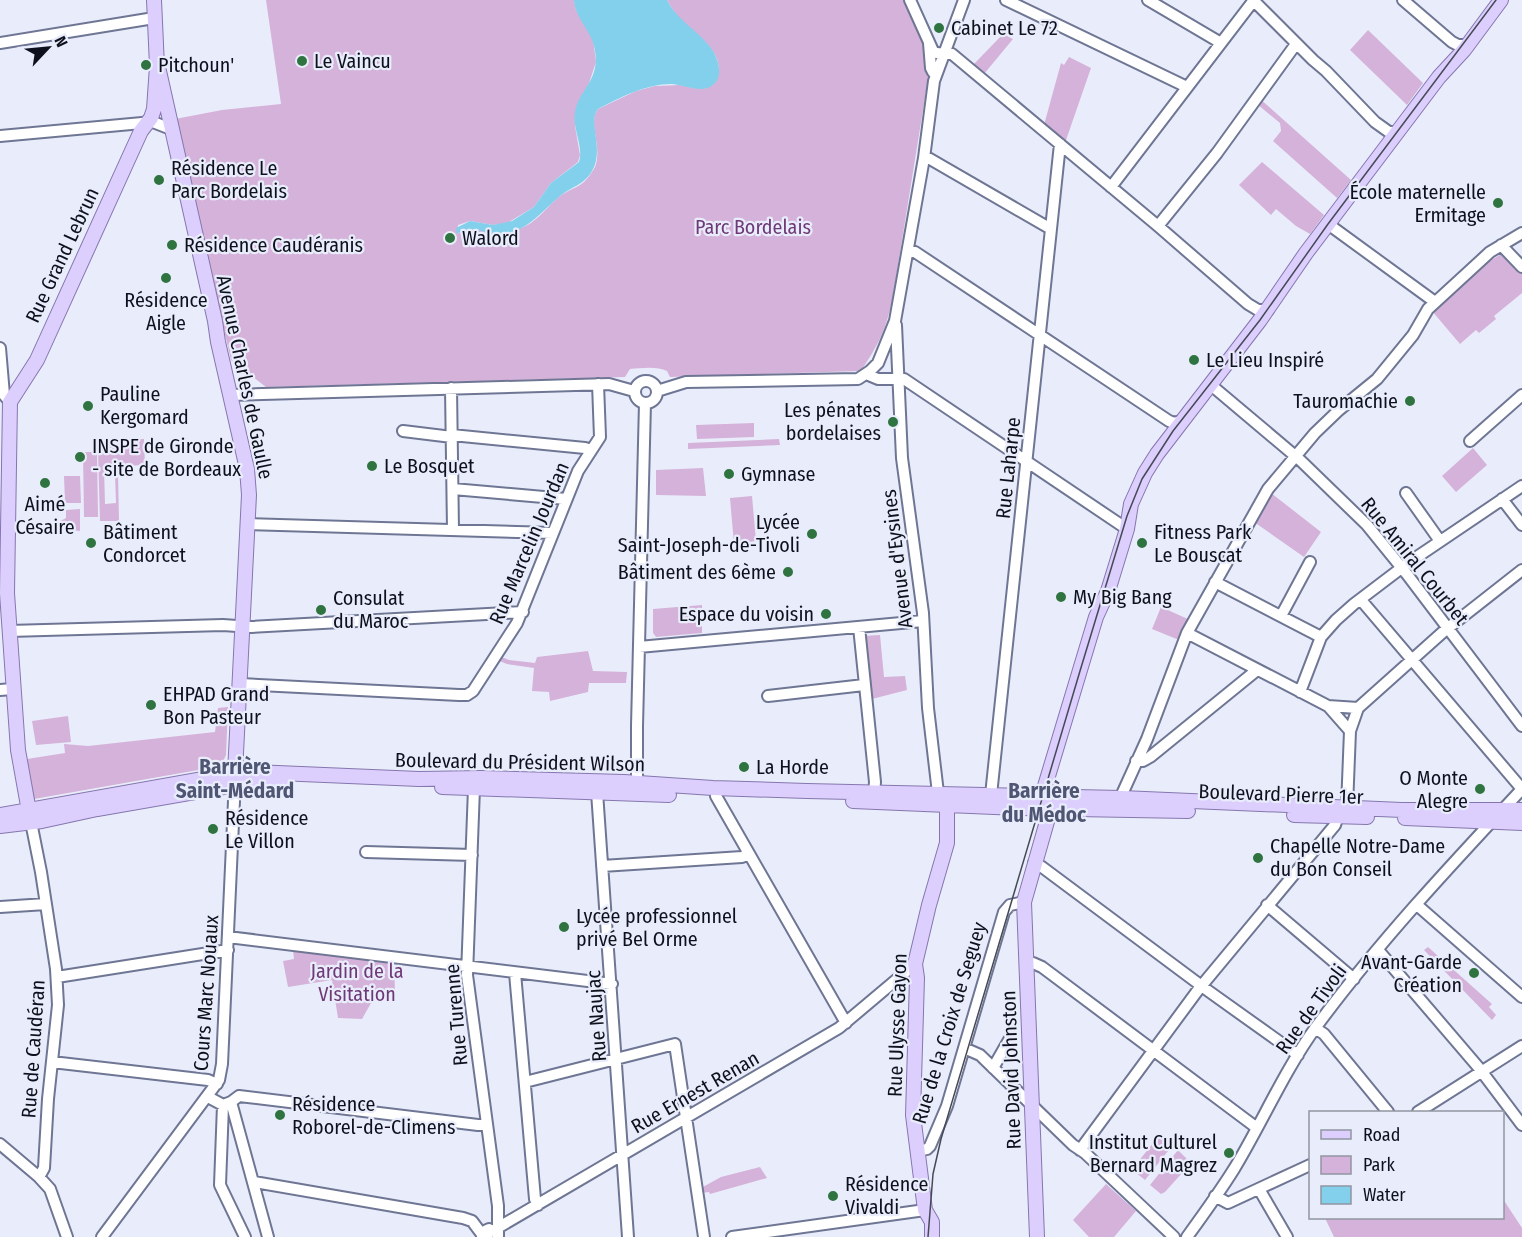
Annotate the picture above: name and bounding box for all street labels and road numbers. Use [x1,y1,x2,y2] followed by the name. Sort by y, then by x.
[20,184,104,326] street label: Rue Grand Lebrun
[212,273,278,481] street label: Avenue Charles de Gaulle
[991,416,1025,520] street label: Rue Laharpe
[484,458,574,628] street label: Rue Marcelin Jourdan
[877,488,917,630] street label: Avenue d'Eysines
[1356,492,1474,630] street label: Rue Amiral Courbet
[395,748,645,776] street label: Boulevard du Président Wilson
[1198,779,1364,809] street label: Boulevard Pierre 1er
[189,914,223,1072] street label: Cours Marc Nouaux
[907,919,991,1127] street label: Rue de la Croix de Seguey
[882,953,912,1097] street label: Rue Ulysse Gayon
[1270,959,1352,1059] street label: Rue de Tivoli
[440,963,472,1067] street label: Rue Turenne
[581,969,611,1063] street label: Rue Naujac
[16,979,50,1119] street label: Rue de Caudéran
[996,990,1026,1150] street label: Rue David Johnston
[627,1046,763,1138] street label: Rue Ernest Renan

